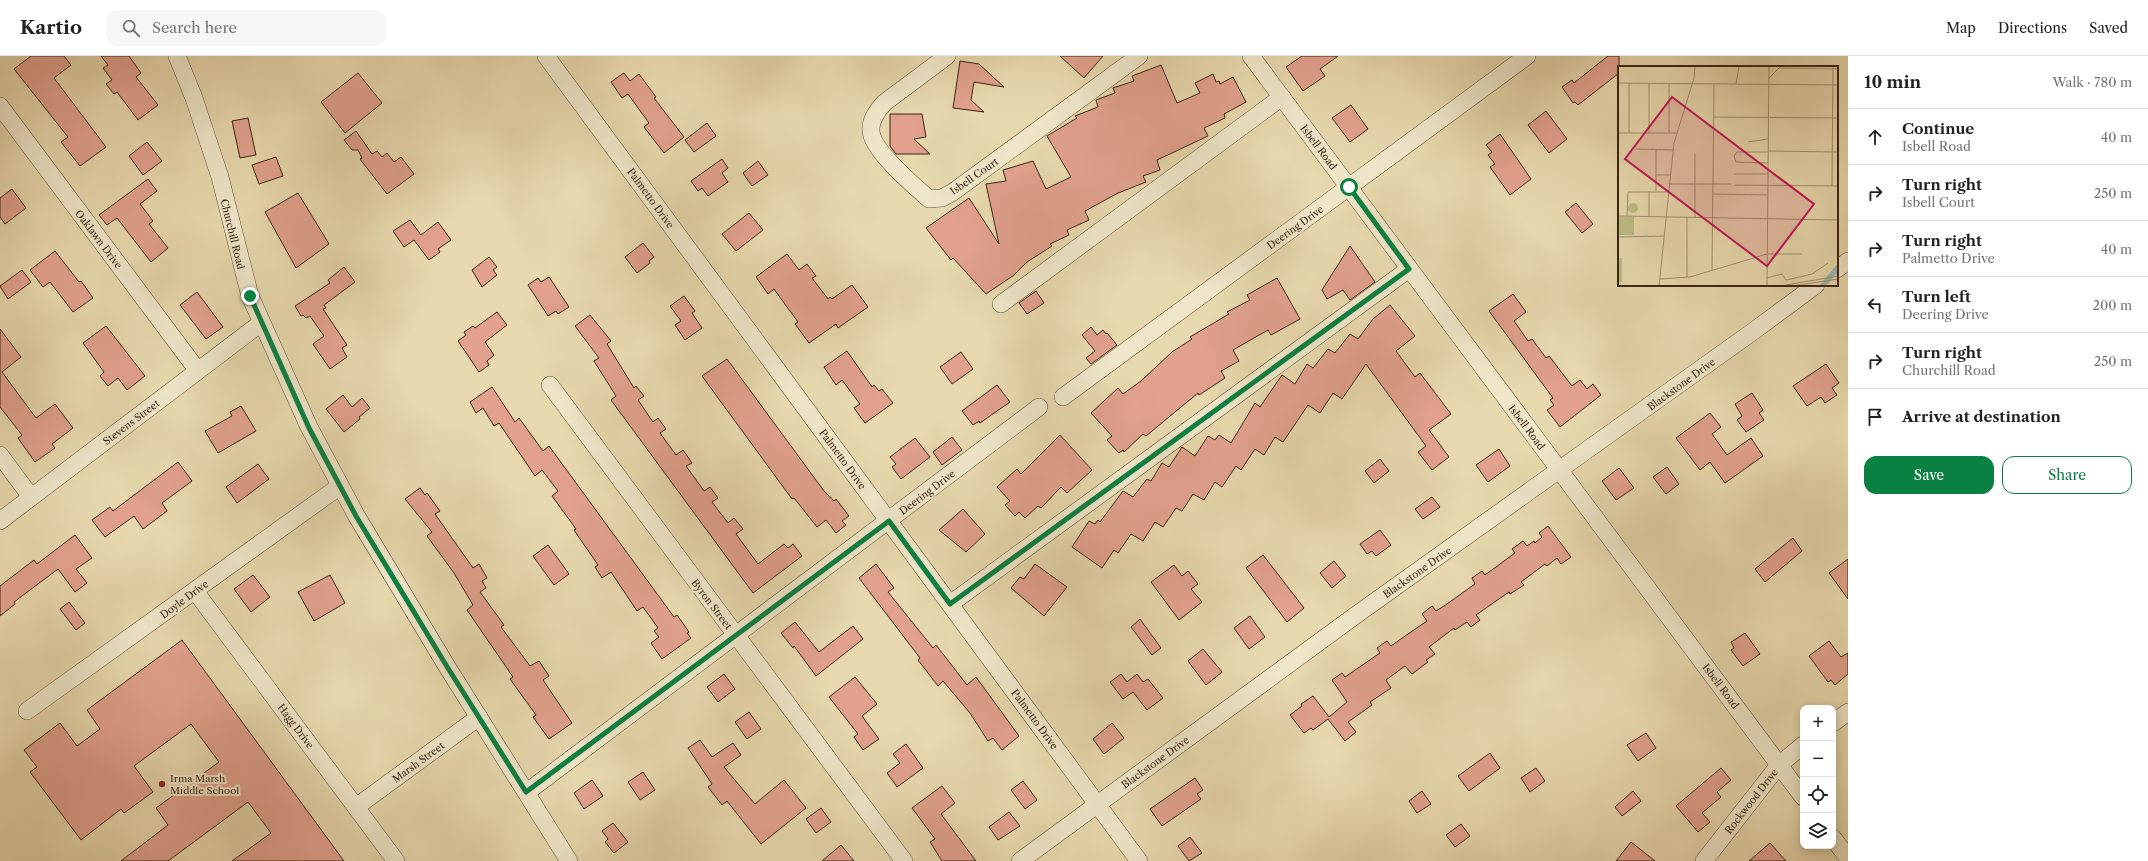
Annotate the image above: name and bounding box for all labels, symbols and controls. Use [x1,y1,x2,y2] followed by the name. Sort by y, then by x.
[106,10,386,46] search box
[20,16,82,39] text: Kartio
[120,17,142,39] icon: search
[152,18,237,37] text: Search here
[1946,19,1976,37] text: Map
[1998,19,2067,37] text: Directions
[2089,19,2128,37] text: Saved
[1618,66,1838,286] inset map
[1864,72,1921,92] text: 10 min
[2052,74,2132,90] text: Walk · 780 m
[1902,119,1974,138] text: Continue
[1297,122,1340,172] street label: Isbell Road
[1864,126,1886,148] icon: ahead
[2101,129,2132,145] text: 40 m
[1902,138,1971,154] text: Isbell Road
[948,155,1001,198] street label: Isbell Court
[624,166,677,231] street label: Palmetto Drive
[1902,175,1982,194] text: Turn right
[1340,178,1358,196] route start
[1864,182,1886,204] icon: right
[2094,185,2132,201] text: 250 m
[1902,194,1975,210] text: Isbell Court
[217,198,248,271] street label: Churchill Road
[1264,202,1326,252] street label: Deering Drive
[72,207,125,272] street label: Oaklawn Drive
[1902,231,1982,250] text: Turn right
[1864,238,1886,260] icon: right
[2101,241,2132,257] text: 40 m
[1902,250,1995,266] text: Palmetto Drive
[241,287,259,305] route end
[1902,287,1971,306] text: Turn left
[1864,294,1886,316] icon: left
[2092,297,2132,313] text: 200 m
[1902,306,1989,322] text: Deering Drive
[1902,343,1982,362] text: Turn right
[1864,350,1886,372] icon: right
[2094,353,2132,369] text: 250 m
[1645,355,1718,413] street label: Blackstone Drive
[1902,362,1996,378] text: Churchill Road
[101,397,162,448] street label: Stevens Street
[1505,402,1548,452] street label: Isbell Road
[1864,406,1886,428] icon: arrive
[1902,407,2061,426] text: Arrive at destination
[816,427,869,492] street label: Palmetto Drive
[1864,456,1994,494] button: Save
[2002,456,2132,494] button: Share
[897,467,958,518] street label: Deering Drive
[1381,544,1454,601] street label: Blackstone Drive
[688,576,735,633] street label: Byron Street
[158,577,211,621] street label: Doyle Drive
[1699,661,1742,711] street label: Isbell Road
[1008,687,1061,752] street label: Palmetto Drive
[274,701,317,752] street label: Hagg Drive
[1800,705,1836,849] map controls
[1800,705,1836,741] button: +
[1119,733,1192,791] street label: Blackstone Drive
[390,739,447,786] street label: Marsh Street
[1800,741,1836,777] button: −
[1722,766,1781,837] street label: Rockwood Drive
[170,772,239,797] place label: Irma Marsh Middle School
[1800,777,1836,813] button: locate
[157,779,167,789] marker: Irma Marsh Middle School
[1800,813,1836,849] button: layers

